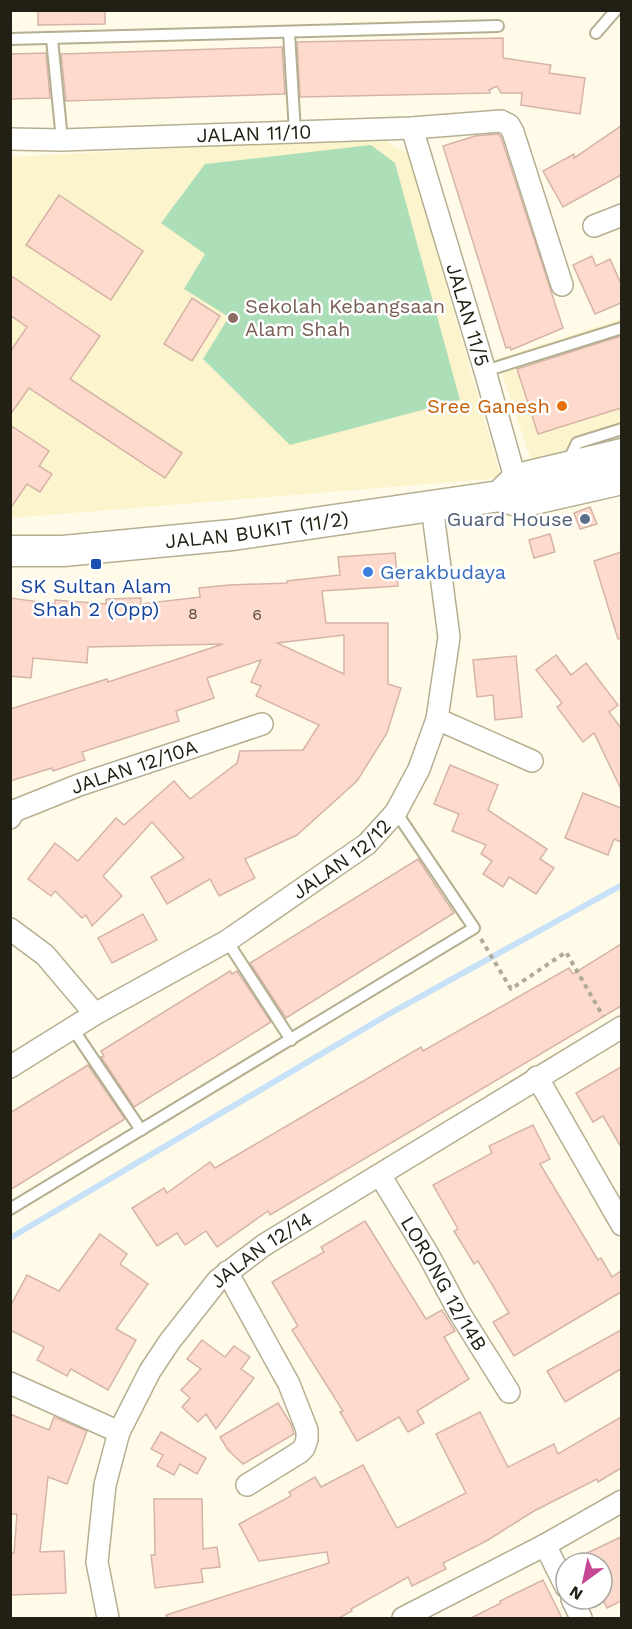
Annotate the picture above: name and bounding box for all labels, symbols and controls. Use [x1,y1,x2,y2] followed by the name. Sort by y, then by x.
[196,119,312,147] street label: JALAN 11/10
[441,260,495,369] street label: JALAN 11/5
[245,294,445,341] place label: Sekolah Kebangsaan Alam Shah
[226,311,240,325] marker: Sekolah Kebangsaan Alam Shah
[427,394,550,418] place label: Sree Ganesh
[555,399,569,413] marker: Sree Ganesh
[164,506,350,553] street label: JALAN BUKIT (11/2)
[447,507,573,531] place label: Guard House
[578,512,592,526] marker: Guard House
[89,557,103,571] marker: SK Sultan Alam Shah 2 (Opp)
[380,560,506,584] place label: Gerakbudaya
[361,565,375,579] marker: Gerakbudaya
[20,574,172,621] place label: SK Sultan Alam Shah 2 (Opp)
[188,604,198,623] house number: 8
[252,605,262,624] house number: 6
[67,734,200,799] street label: JALAN 12/10A
[288,814,396,904] street label: JALAN 12/12
[204,1207,316,1293] street label: JALAN 12/14
[396,1212,492,1355] street label: LORONG 12/14B
[554,1551,614,1611] north arrow
[566,1582,586,1604] text: N

